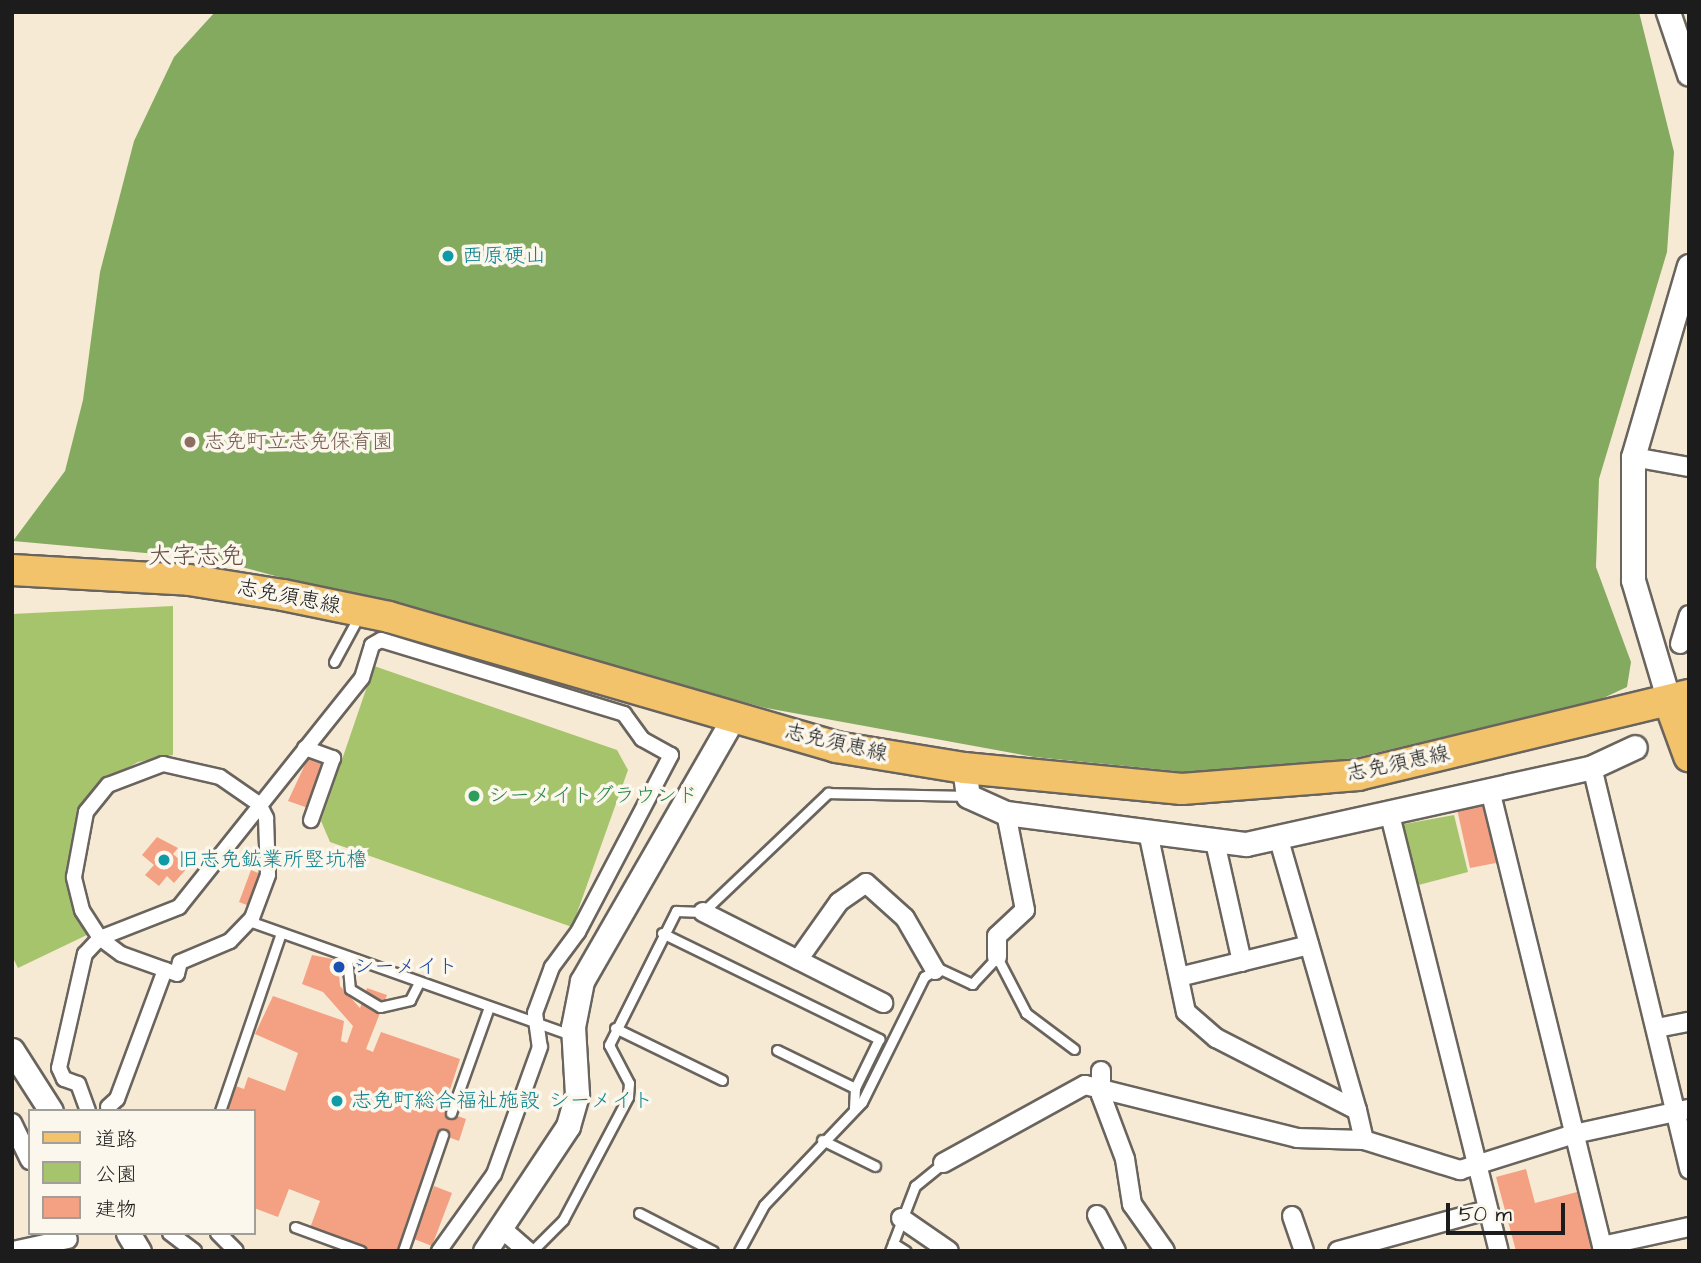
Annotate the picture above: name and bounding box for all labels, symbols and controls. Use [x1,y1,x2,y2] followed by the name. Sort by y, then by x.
[462,243,546,269] place label: 西原硬山
[440,248,456,264] marker: 西原硬山
[204,429,393,455] place label: 志免町立志免保育園
[182,434,198,450] marker: 志免町立志免保育園
[148,543,244,571] district label: 大字志免
[235,575,343,619] street label: 志免須恵線
[782,719,890,767] street label: 志免須恵線
[1344,741,1452,787] street label: 志免須恵線
[488,783,698,809] place label: シーメイトグラウンド
[466,788,482,804] marker: シーメイトグラウンド
[178,847,367,873] place label: 旧志免鉱業所竪坑櫓
[156,852,172,868] marker: 旧志免鉱業所竪坑櫓
[353,954,458,980] place label: シーメイト
[331,959,347,975] marker: シーメイト
[351,1088,653,1114] place label: 志免町総合福祉施設 シーメイト
[329,1093,345,1109] marker: 志免町総合福祉施設 シーメイト
[28,1109,256,1235] legend
[95,1125,137,1154] text: 道路
[95,1160,137,1189] text: 公園
[1449,1190,1568,1234] scale bar
[95,1195,137,1224] text: 建物
[1459,1200,1512,1229] text: 50 m

